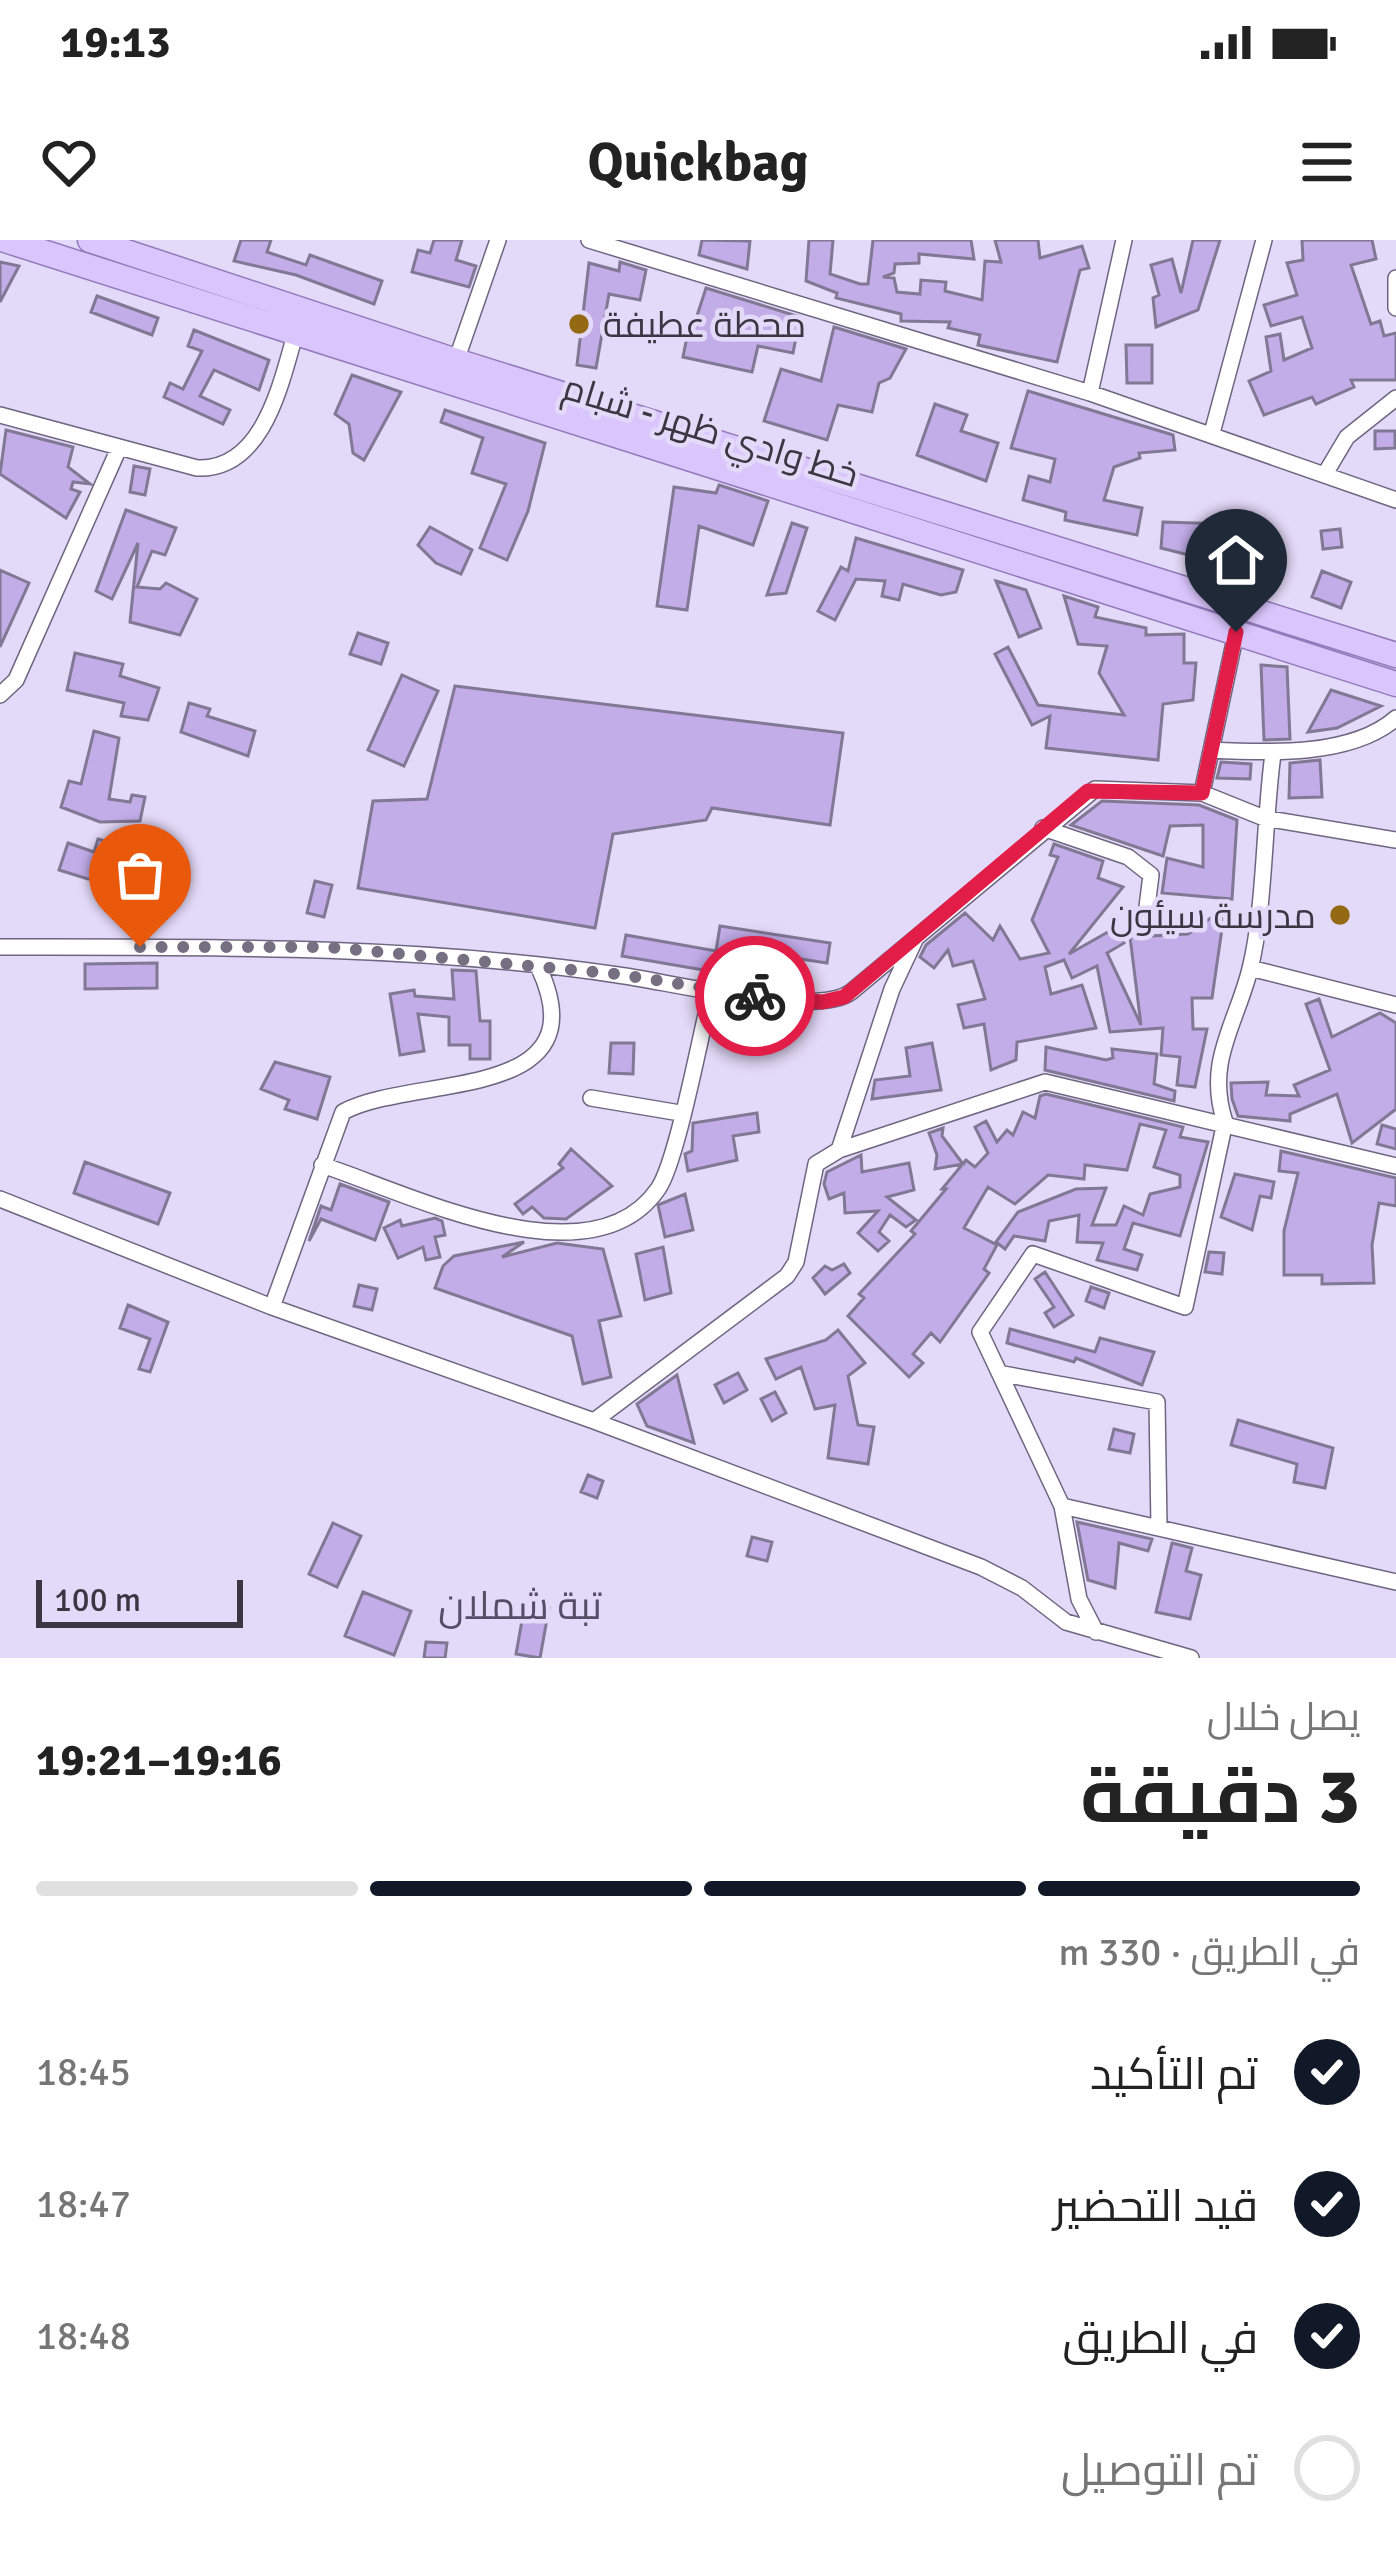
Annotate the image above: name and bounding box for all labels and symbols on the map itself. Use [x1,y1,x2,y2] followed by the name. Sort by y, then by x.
[603,303,806,348] place label: محطة عطيفة
[566,311,592,337] marker: محطة عطيفة
[556,365,864,502] street label: خط وادي ظهر - شبام
[1185,509,1287,632] pin
[89,824,191,947] pin
[1110,894,1316,939] place label: مدرسة سيئون
[1327,902,1353,928] marker: مدرسة سيئون
[695,936,815,1056] courier
[36,1574,243,1627] scale bar
[438,1582,602,1630] district label: تبة شملان

